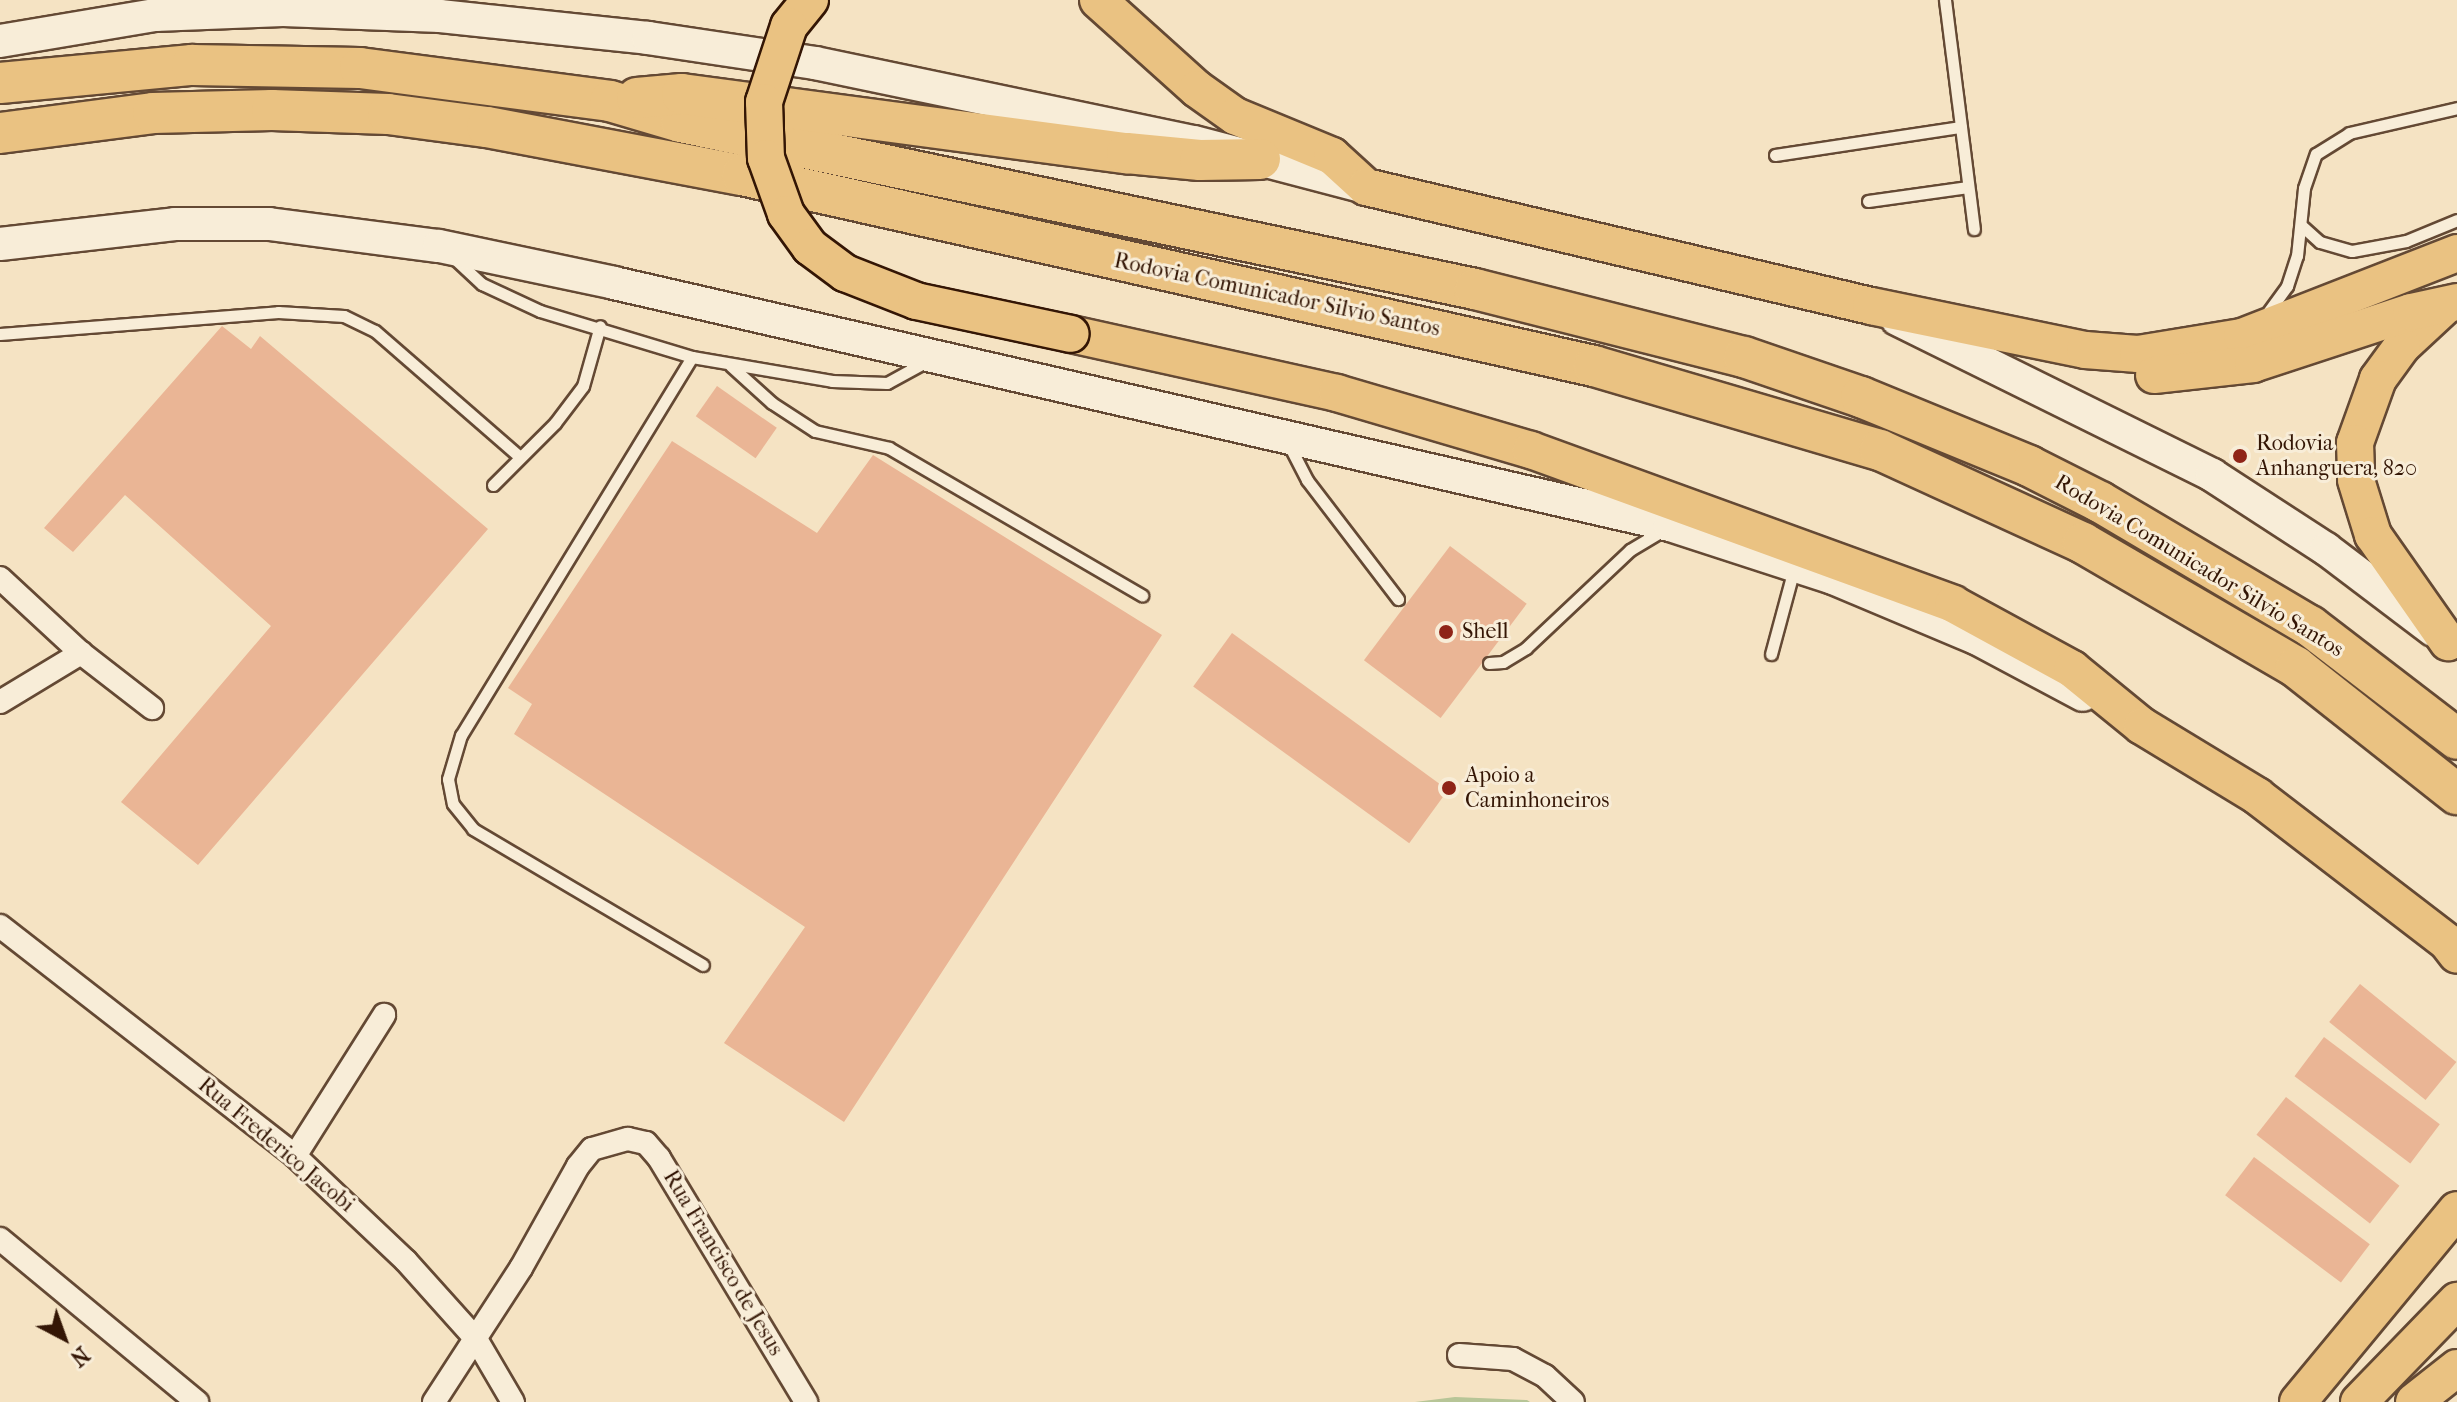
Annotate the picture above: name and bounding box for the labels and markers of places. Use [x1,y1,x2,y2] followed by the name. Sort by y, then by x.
[2256,430,2417,482] place label: Rodovia Anhanguera, 820
[2231,447,2249,465] marker: Rodovia Anhanguera, 820
[1462,619,1509,645] place label: Shell
[1437,623,1455,641] marker: Shell
[1465,762,1609,814] place label: Apoio a Caminhoneiros
[1440,779,1458,797] marker: Apoio a Caminhoneiros

